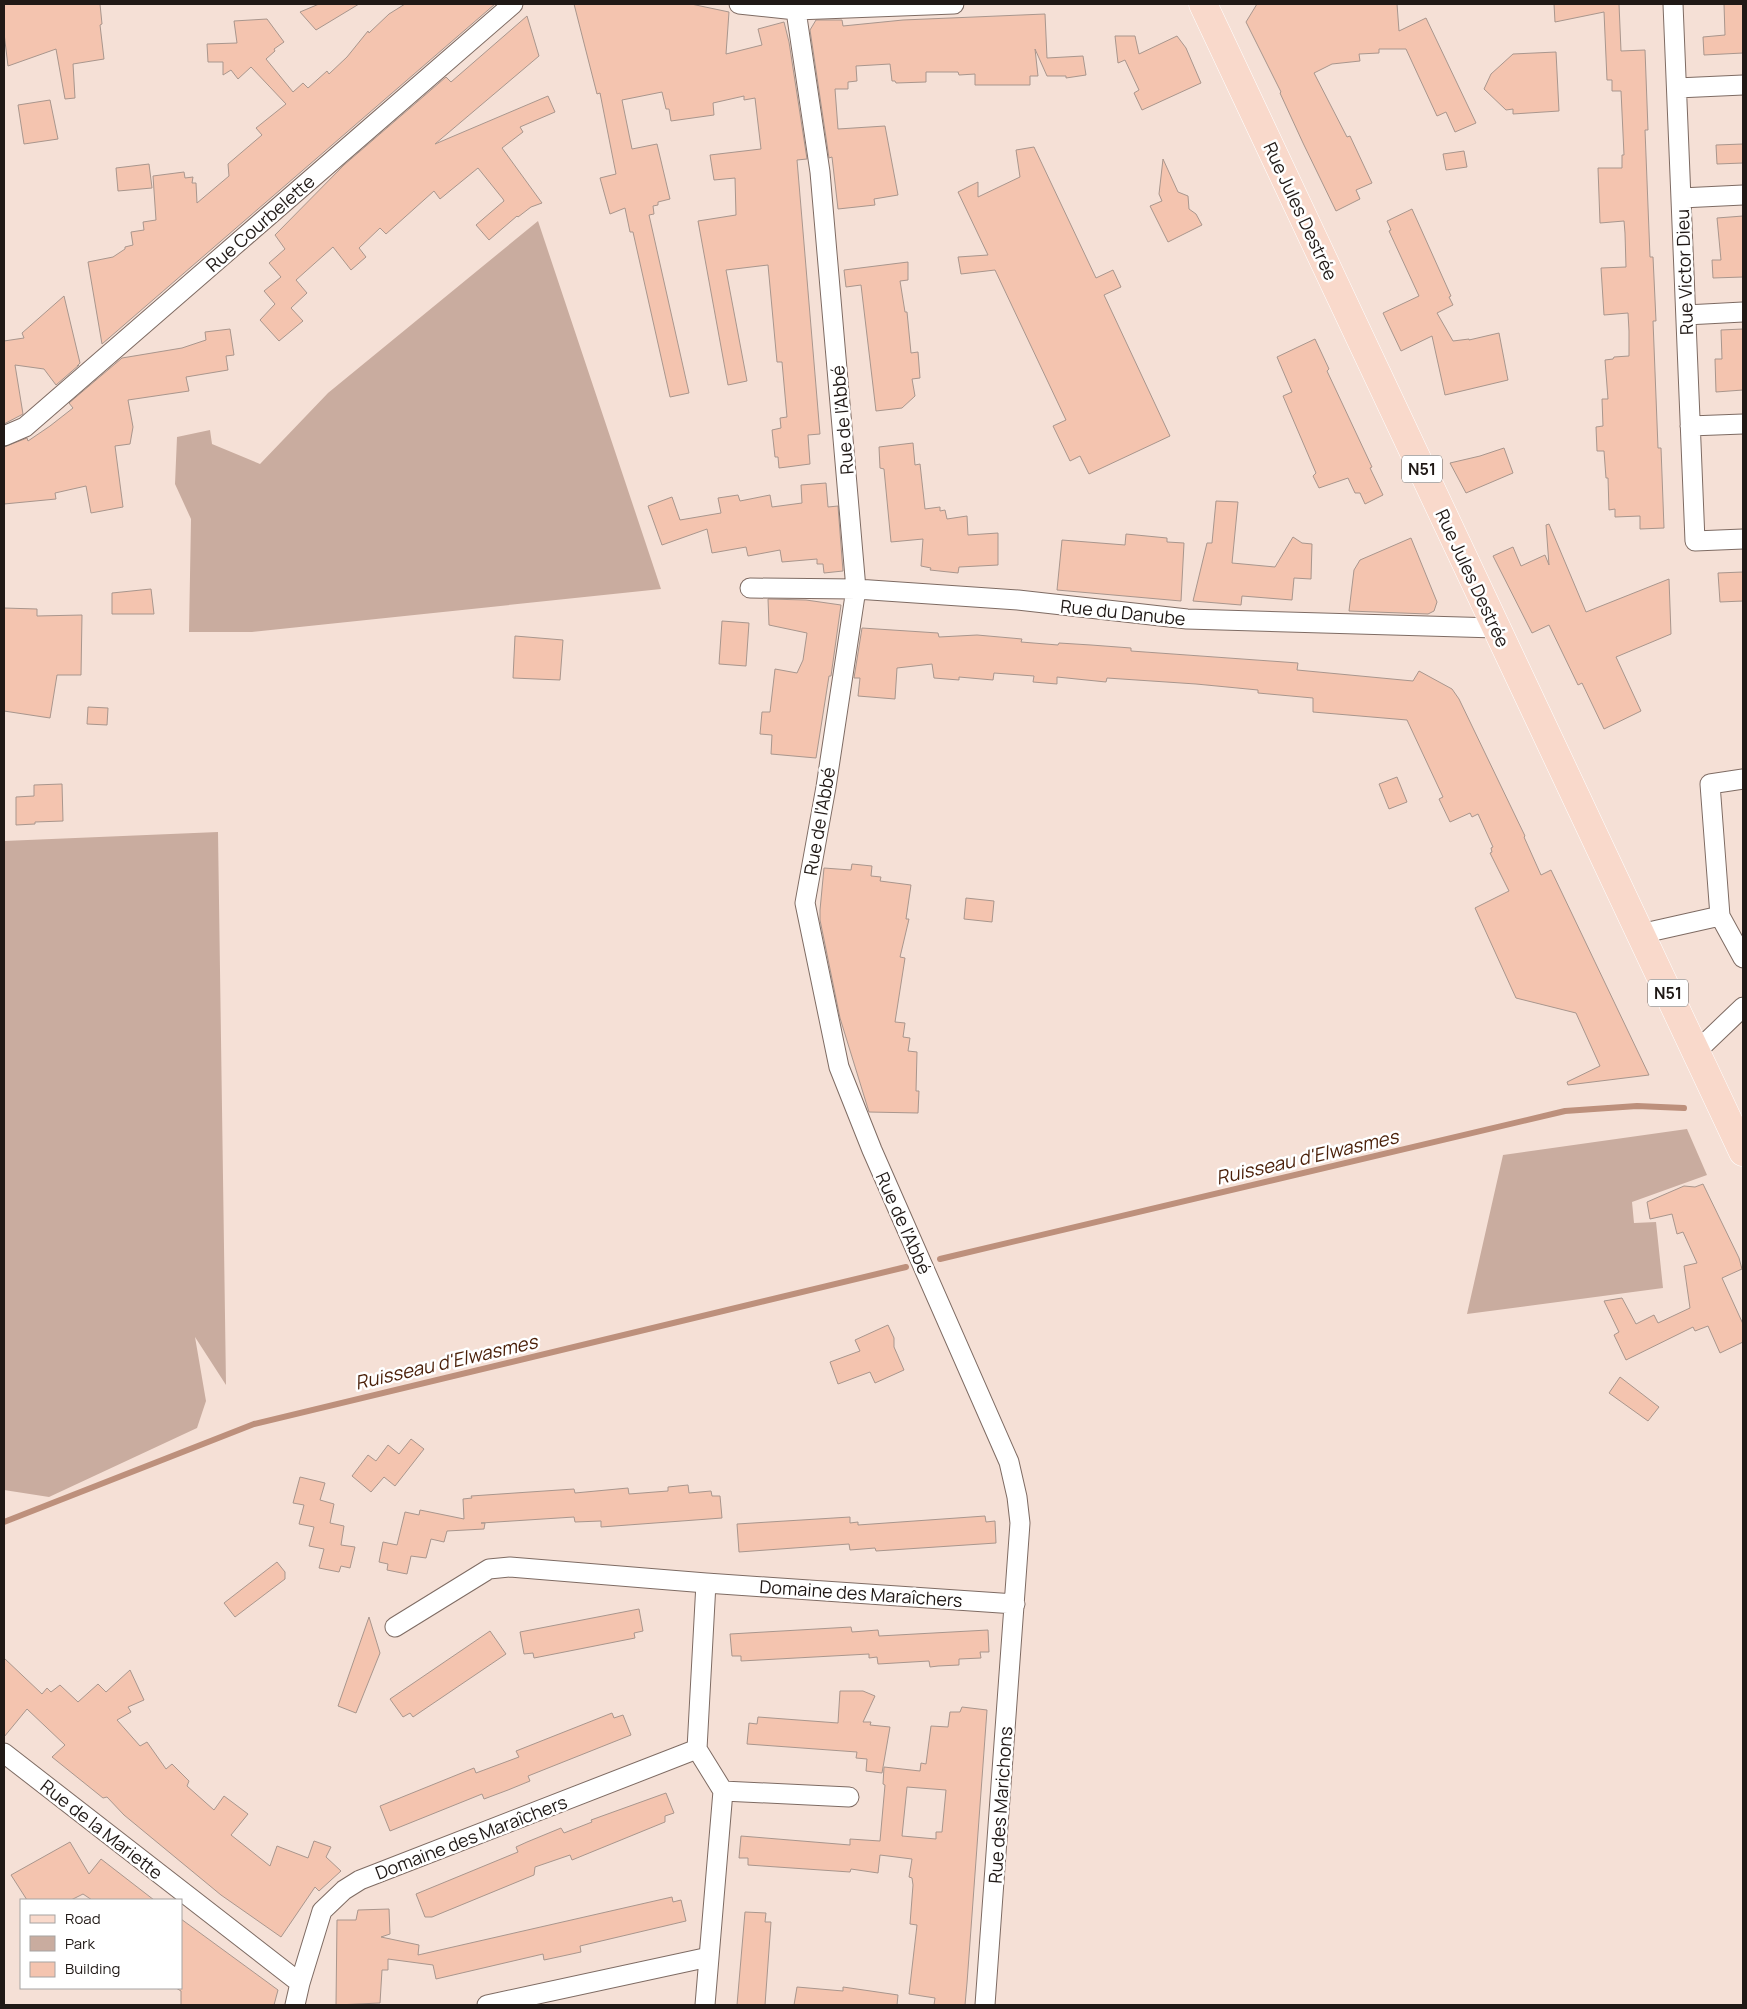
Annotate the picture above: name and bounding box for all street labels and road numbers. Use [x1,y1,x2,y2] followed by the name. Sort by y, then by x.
[1258,138,1344,284] street label: Rue Jules Destrée
[201,169,319,277] street label: Rue Courbelette
[1670,209,1698,335] street label: Rue Victor Dieu
[825,364,859,476] street label: Rue de l'Abbé
[1402,456,1442,482] road number: N51
[1430,505,1516,651] street label: Rue Jules Destrée
[1059,593,1187,631] street label: Rue du Danube
[798,765,840,877] street label: Rue de l'Abbé
[1648,980,1688,1006] road number: N51
[871,1168,937,1278] street label: Rue de l'Abbé
[759,1574,963,1612] street label: Domaine des Maraîchers
[983,1726,1017,1884] street label: Rue des Marichons
[36,1774,168,1884] street label: Rue de la Mariette
[372,1789,570,1885] street label: Domaine des Maraîchers

